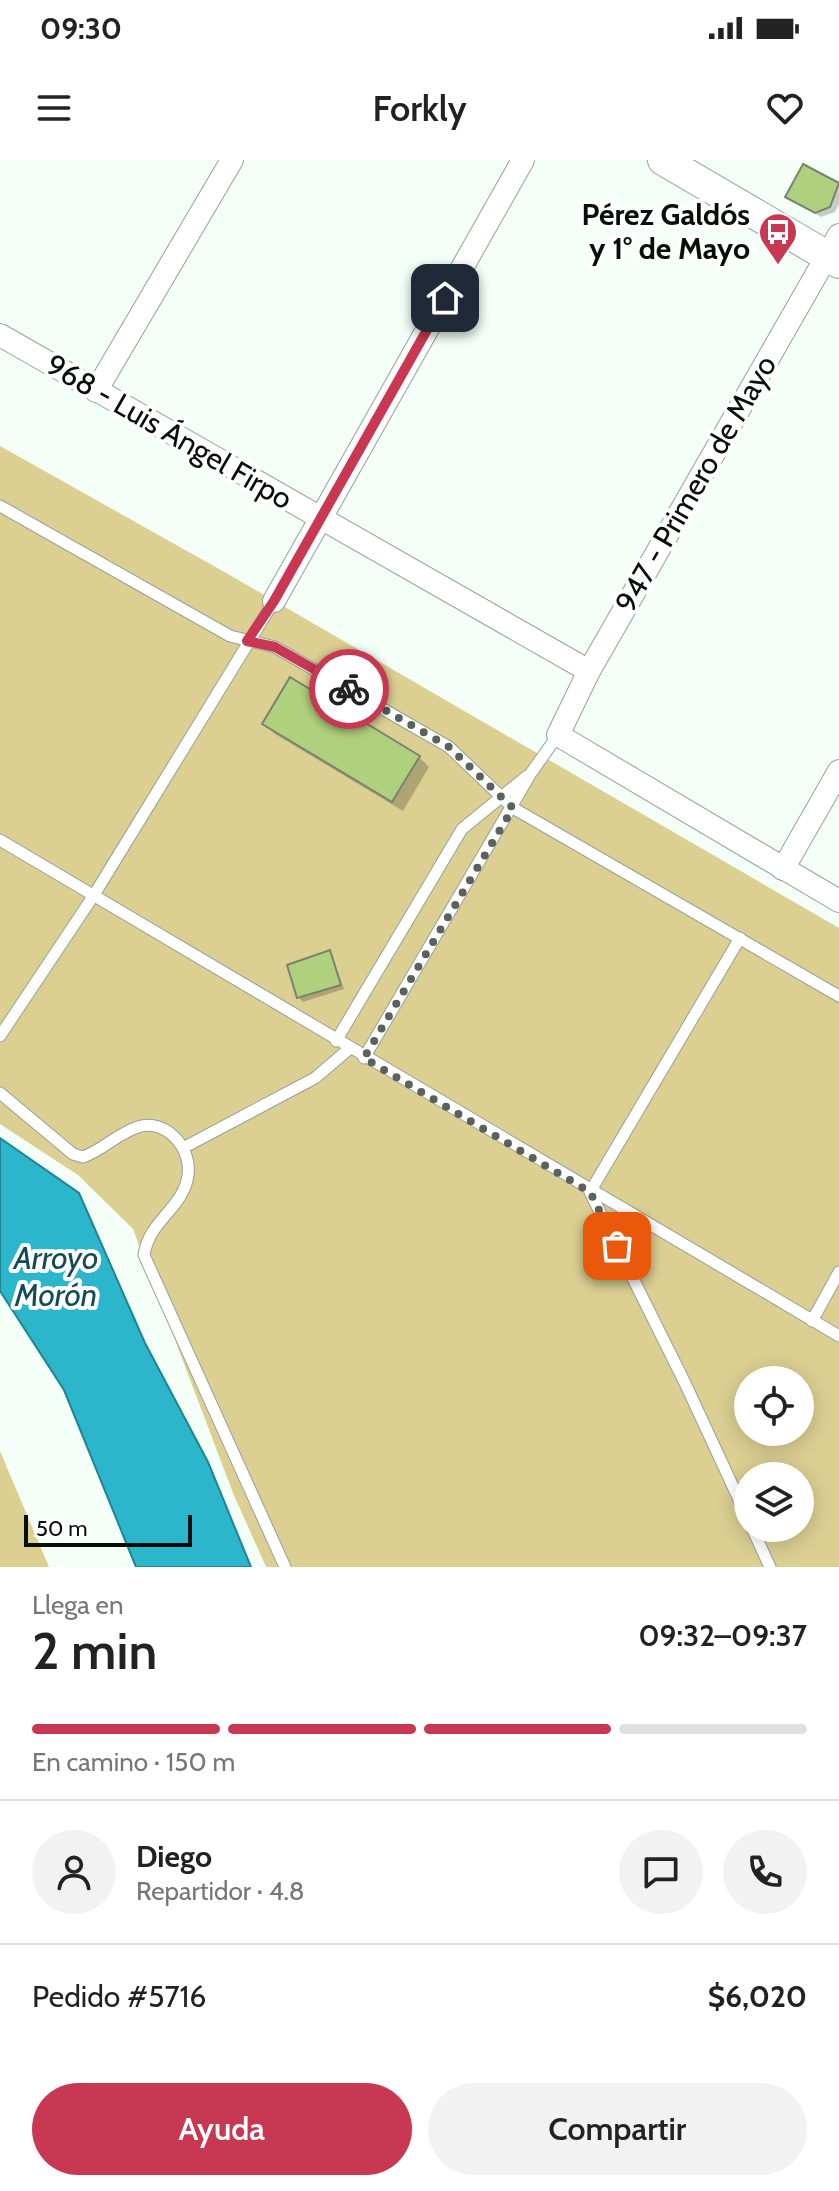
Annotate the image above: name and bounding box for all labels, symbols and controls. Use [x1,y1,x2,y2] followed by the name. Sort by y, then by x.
[40,10,122,47] text: 09:30
[32,86,76,130] icon: menu
[372,86,467,130] text: Forkly
[763,86,807,130] icon: heart
[582,196,750,267] place label: Pérez Galdós y 1° de Mayo
[757,211,799,266] bus stop icon: Pérez Galdós y 1° de Mayo
[411,264,479,332] pin
[423,276,467,320] icon: home
[39,346,299,517] street label: 968 - Luis Ángel Firpo
[607,349,784,619] street label: 947 - Primero de Mayo
[309,649,389,729] courier
[327,667,371,711] icon: bike
[583,1212,651,1280] pin
[595,1224,639,1268] icon: bag
[12,1238,98,1314] water label: Arroyo Morón
[734,1366,814,1542] map controls
[734,1366,814,1446] button: locate
[734,1462,814,1542] button: layers
[24,1511,192,1547] scale bar
[36,1515,88,1542] text: 50 m
[32,1589,123,1621] text: Llega en
[638,1617,807,1654] text: 09:32–09:37
[32,1619,157,1682] text: 2 min
[32,1746,235,1778] text: En camino · 150 m
[32,1830,116,1914] button: person
[619,1830,703,1914] button: chat
[723,1830,807,1914] button: phone
[136,1838,212,1875] text: Diego
[136,1875,305,1907] text: Repartidor · 4.8
[32,1978,206,2015] text: Pedido #5716
[708,1978,807,2015] text: $6,020
[32,2083,412,2175] button: Ayuda
[428,2083,807,2175] button: Compartir

